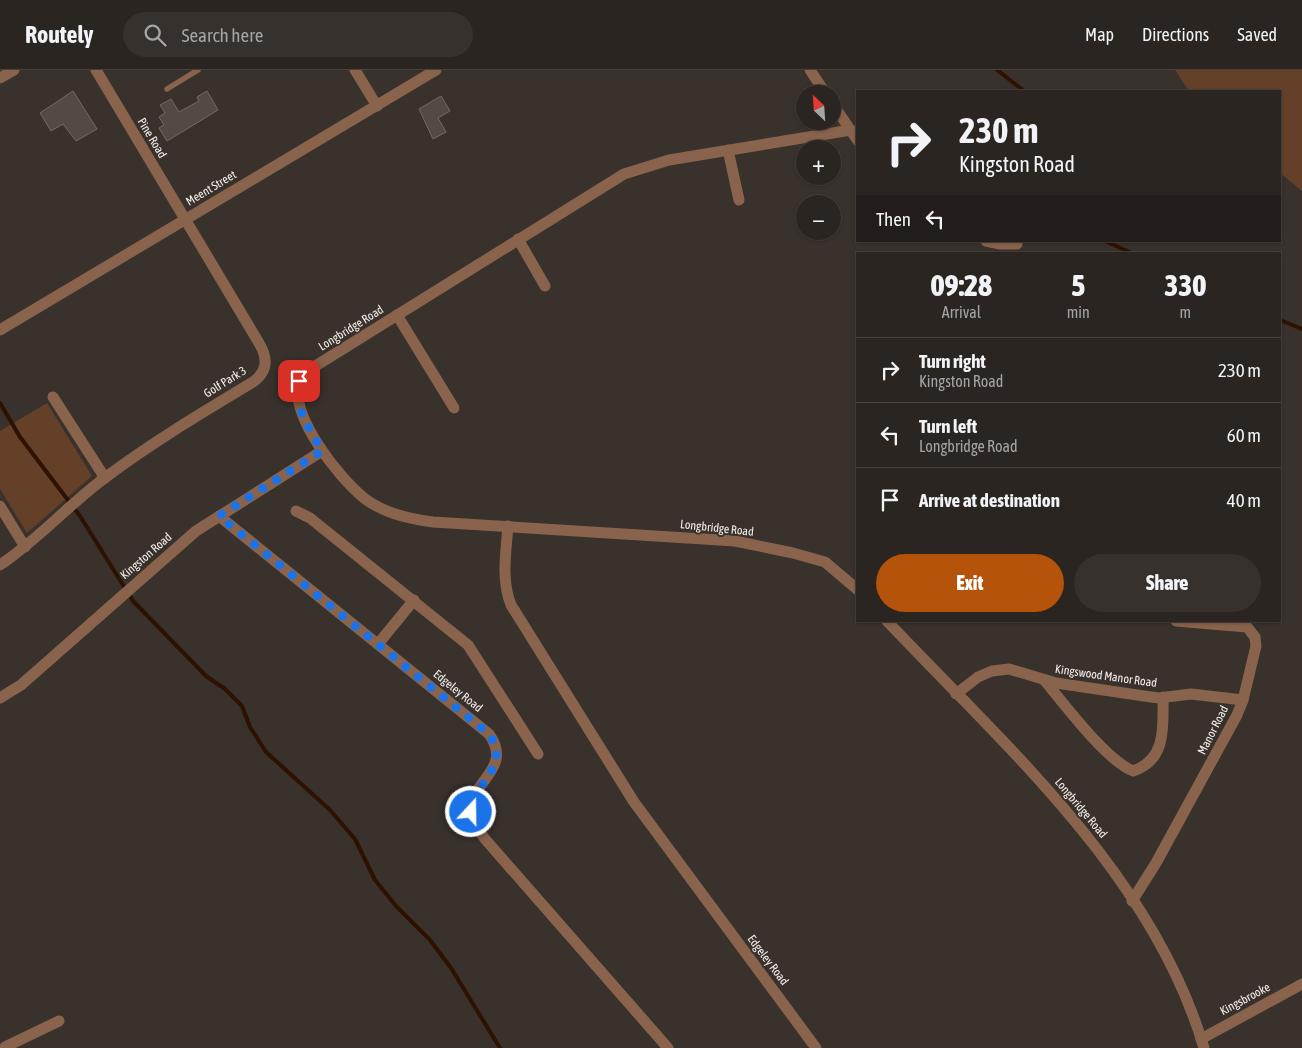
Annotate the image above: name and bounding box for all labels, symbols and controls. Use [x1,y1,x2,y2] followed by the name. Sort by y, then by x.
[123,12,473,57] search box
[25,21,93,48] text: Routely
[141,21,169,49] icon: search
[181,24,263,46] text: Search here
[1085,24,1114,45] text: Map
[1142,24,1209,45] text: Directions
[1237,24,1277,45] text: Saved
[796,85,841,130] north arrow
[796,85,841,240] map controls
[876,110,941,175] icon: right
[959,110,1038,150] text: 230 m
[135,115,169,161] street label: Pine Road
[796,140,841,185] button: +
[959,151,1075,177] text: Kingston Road
[183,167,239,208] street label: Meent Street
[796,195,841,240] button: −
[921,205,949,233] icon: left
[876,208,911,230] text: Then
[930,268,992,302] text: 09:28
[1071,268,1085,302] text: 5
[1164,268,1206,302] text: 330
[316,302,386,354] street label: Longbridge Road
[942,303,981,321] text: Arrival
[1067,303,1090,321] text: min
[1180,303,1191,321] text: m
[919,350,986,372] text: Turn right
[876,356,904,384] icon: right
[1218,359,1261,381] text: 230 m
[278,360,320,402] pin
[201,363,249,401] street label: Golf Park 3
[285,367,313,395] icon: arrive
[919,372,1003,390] text: Kingston Road
[919,415,977,437] text: Turn left
[876,421,904,449] icon: left
[1227,424,1261,446] text: 60 m
[919,437,1017,455] text: Longbridge Road
[876,486,904,514] icon: arrive
[919,489,1060,511] text: Arrive at destination
[1227,489,1261,511] text: 40 m
[680,517,754,539] street label: Longbridge Road
[118,530,174,582] street label: Kingston Road
[876,554,1064,612] button: Exit
[1074,554,1261,612] button: Share
[1054,662,1158,690] street label: Kingswood Manor Road
[431,667,485,715] street label: Edgeley Road
[1195,703,1231,757] street label: Manor Road
[1052,775,1110,841] street label: Longbridge Road
[444,785,496,837] position arrow
[745,932,791,988] street label: Edgeley Road
[1217,980,1273,1018] street label: Kingsbrooke

